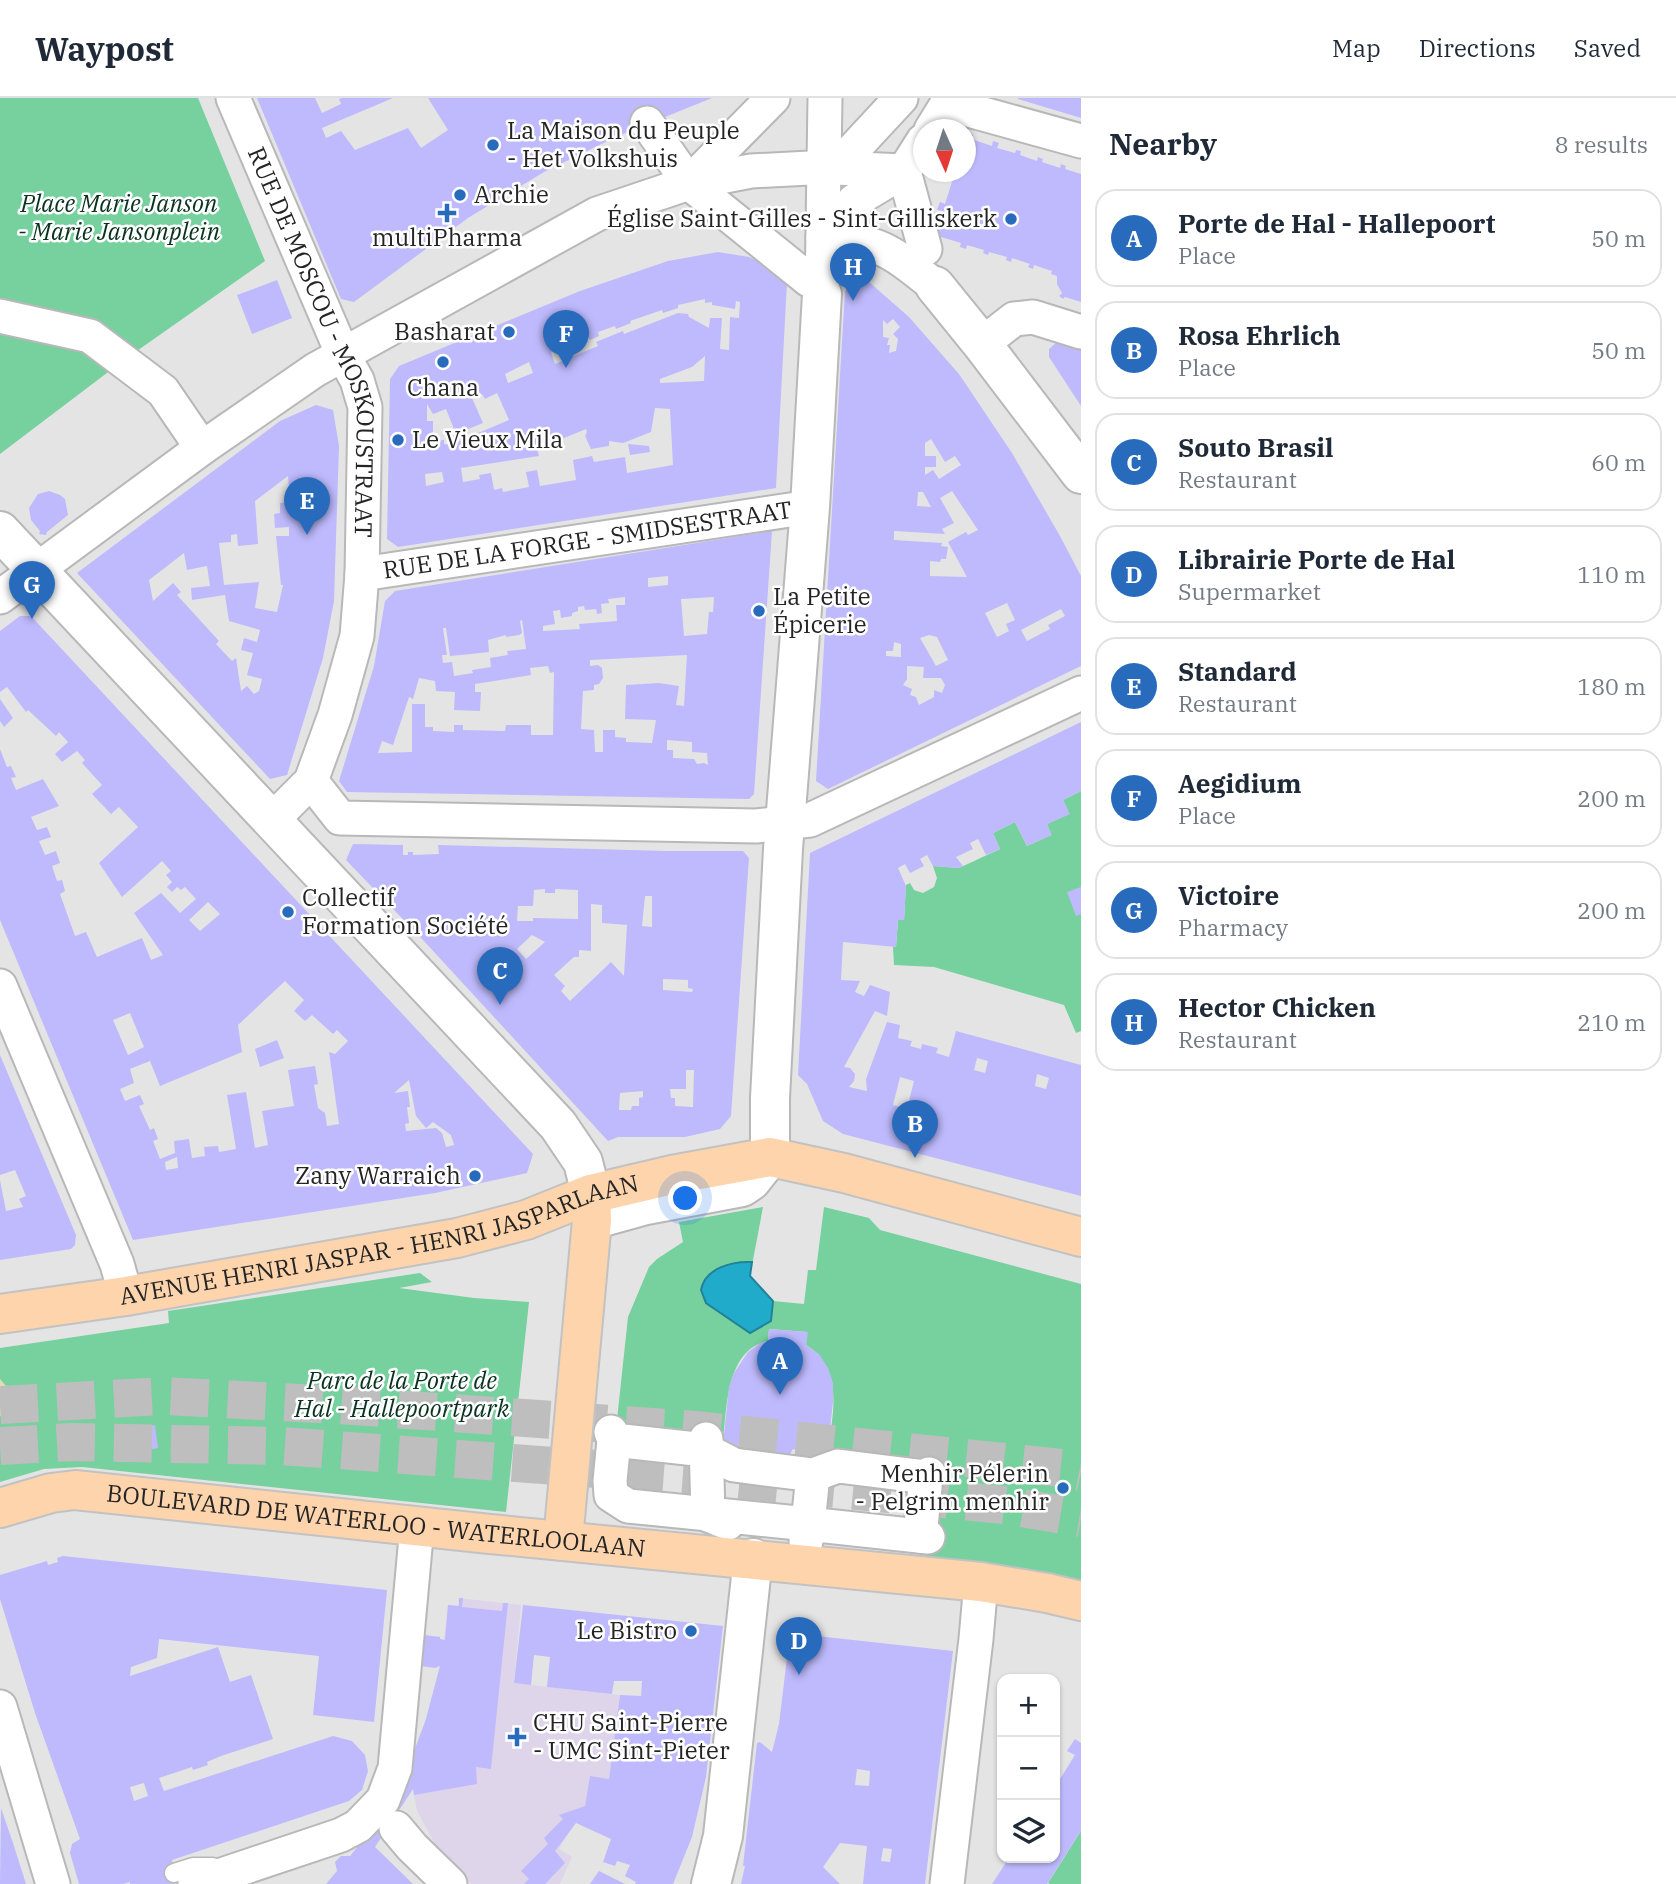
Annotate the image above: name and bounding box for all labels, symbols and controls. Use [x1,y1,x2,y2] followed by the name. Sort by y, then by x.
[35,27,174,70] text: Waypost
[1332,32,1381,64] text: Map
[1419,32,1536,64] text: Directions
[1574,32,1641,64] text: Saved
[507,114,740,174] place label: La Maison du Peuple - Het Volkshuis
[913,119,976,182] north arrow
[1109,124,1217,163] text: Nearby
[1555,129,1648,159] text: 8 results
[485,137,501,153] marker: La Maison du Peuple - Het Volkshuis
[239,140,373,546] street label: RUE DE MOSCOU - MOSKOUSTRAAT
[474,178,549,210] place label: Archie
[18,187,220,247] park label: Place Marie Janson - Marie Jansonplein
[452,187,468,203] marker: Archie
[607,202,997,234] place label: Église Saint-Gilles - Sint-Gilliskerk
[439,205,455,221] marker: multiPharma
[1178,206,1496,240] text: Porte de Hal - Hallepoort
[1003,211,1019,227] marker: Église Saint-Gilles - Sint-Gilliskerk
[372,221,522,253] place label: multiPharma
[1126,223,1142,253] text: A
[1591,223,1646,253] text: 50 m
[1178,240,1236,270] text: Place
[830,243,876,301] pin: H
[543,310,589,368] pin: F
[394,315,495,347] place label: Basharat
[1178,318,1341,352] text: Rosa Ehrlich
[501,324,517,340] marker: Basharat
[1126,335,1142,365] text: B
[1591,335,1646,365] text: 50 m
[1178,352,1236,382] text: Place
[435,354,451,370] marker: Chana
[407,371,479,403] place label: Chana
[412,423,563,455] place label: Le Vieux Mila
[1178,430,1334,464] text: Souto Brasil
[390,432,406,448] marker: Le Vieux Mila
[1126,447,1142,477] text: C
[1591,447,1646,477] text: 60 m
[1178,464,1297,494] text: Restaurant
[284,477,330,535] pin: E
[381,493,794,586] street label: RUE DE LA FORGE - SMIDSESTRAAT
[1178,542,1455,576] text: Librairie Porte de Hal
[1125,559,1143,589] text: D
[1577,559,1646,589] text: 110 m
[9,561,55,619] pin: G
[1178,576,1321,606] text: Supermarket
[773,580,871,640] place label: La Petite Épicerie
[751,603,767,619] marker: La Petite Épicerie
[1178,654,1297,688] text: Standard
[1126,671,1142,701] text: E
[1577,671,1646,701] text: 180 m
[1178,688,1297,718] text: Restaurant
[1178,766,1302,800] text: Aegidium
[1127,783,1141,813] text: F
[1577,783,1646,813] text: 200 m
[1178,800,1236,830] text: Place
[1178,878,1279,912] text: Victoire
[302,881,508,941] place label: Collectif Formation Société
[1125,895,1143,925] text: G
[1577,895,1646,925] text: 200 m
[280,904,296,920] marker: Collectif Formation Société
[1178,912,1288,942] text: Pharmacy
[477,947,523,1005] pin: C
[1178,990,1376,1024] text: Hector Chicken
[1125,1007,1143,1037] text: H
[1577,1007,1646,1037] text: 210 m
[1178,1024,1297,1054] text: Restaurant
[892,1100,938,1158] pin: B
[295,1159,461,1191] place label: Zany Warraich
[117,1166,641,1312] street label: AVENUE HENRI JASPAR - HENRI JASPARLAAN
[467,1168,483,1184] marker: Zany Warraich
[668,1181,702,1215] your location
[757,1337,803,1395] pin: A
[294,1364,510,1424] park label: Parc de la Porte de Hal - Hallepoortpark
[855,1457,1049,1517] place label: Menhir Pélerin - Pelgrim menhir
[105,1476,647,1564] street label: BOULEVARD DE WATERLOO - WATERLOOLAAN
[1055,1480,1071,1496] marker: Menhir Pélerin - Pelgrim menhir
[576,1614,677,1646] place label: Le Bistro
[776,1617,822,1675] pin: D
[683,1623,699,1639] marker: Le Bistro
[997,1674,1060,1863] map controls
[997,1674,1060,1737] button: +
[533,1706,730,1766] place label: CHU Saint-Pierre - UMC Sint-Pieter
[507,1727,527,1747] marker: CHU Saint-Pierre - UMC Sint-Pieter
[997,1737,1060,1800] button: −
[997,1800,1060,1863] button: layers

